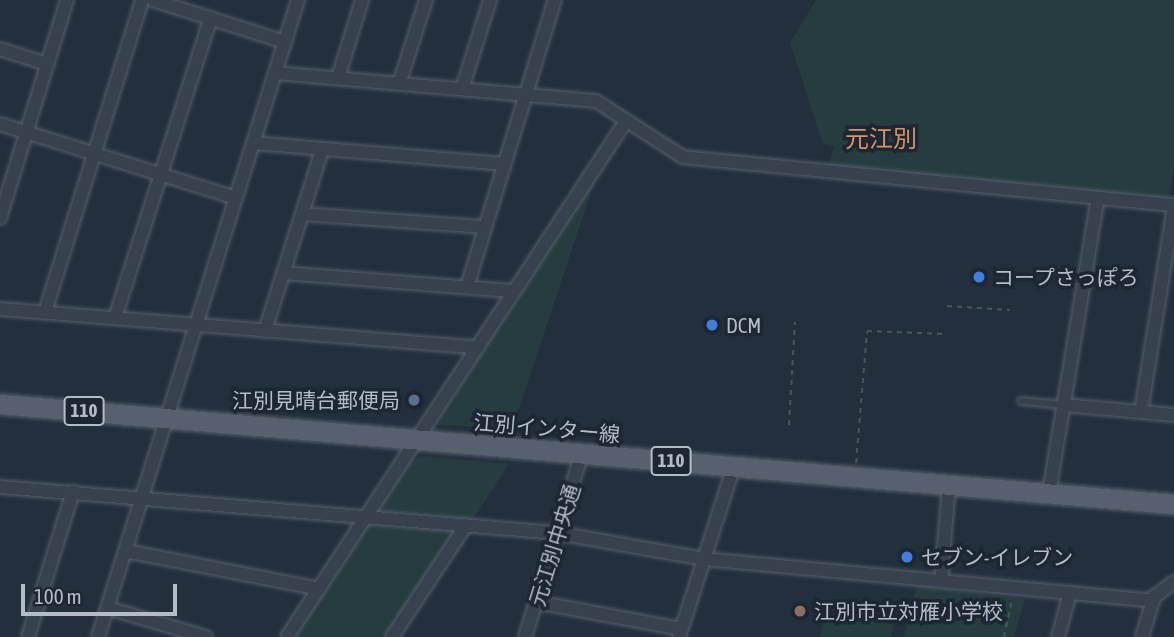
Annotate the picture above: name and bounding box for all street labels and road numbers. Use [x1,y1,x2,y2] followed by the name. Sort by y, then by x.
[63,396,105,426] road number: 110
[473,409,621,447] street label: 江別インター線
[650,446,692,476] road number: 110
[524,481,584,609] street label: 元江別中央通

